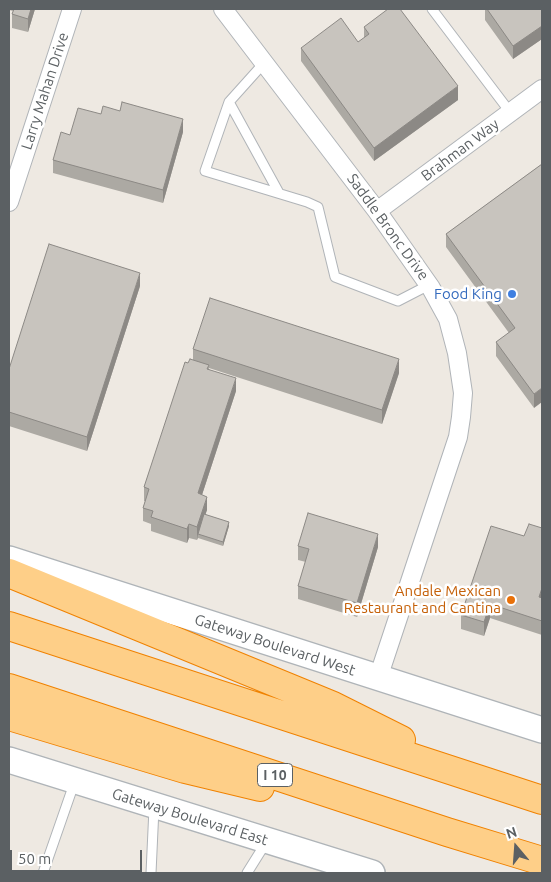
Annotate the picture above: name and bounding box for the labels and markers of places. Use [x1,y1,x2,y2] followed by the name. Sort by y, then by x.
[434,285,502,303] place label: Food King
[506,288,518,300] marker: Food King
[344,582,501,617] place label: Andale Mexican Restaurant and Cantina
[505,594,517,606] marker: Andale Mexican Restaurant and Cantina

